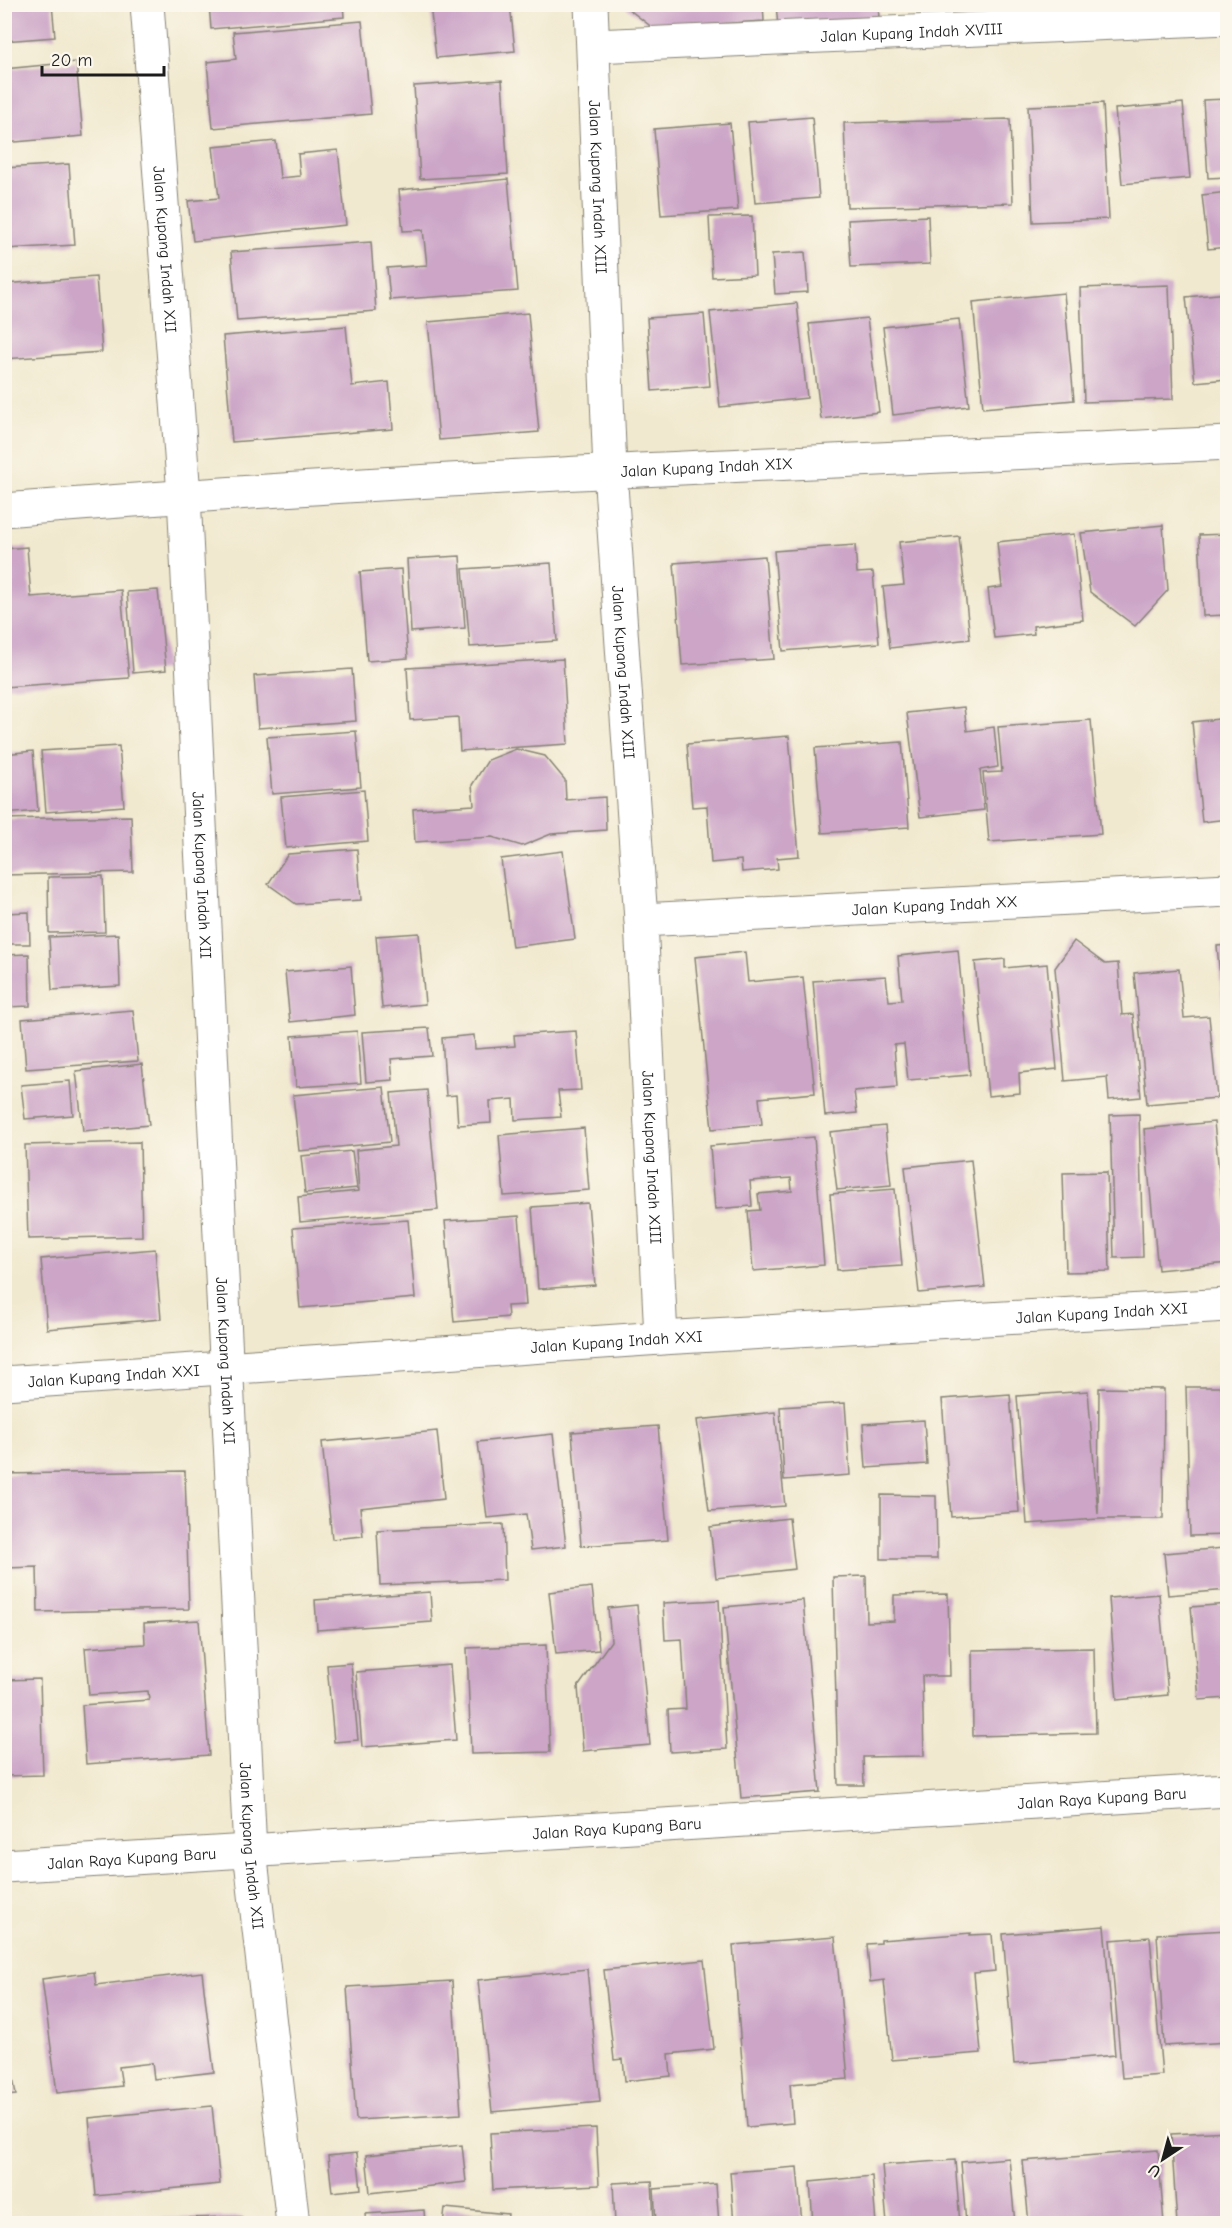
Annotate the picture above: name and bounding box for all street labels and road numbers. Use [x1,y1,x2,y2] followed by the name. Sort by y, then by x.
[820,20,1003,46] street label: Jalan Kupang Indah XVIII
[585,100,610,274] street label: Jalan Kupang Indah XIII
[149,165,180,334] street label: Jalan Kupang Indah XII
[620,455,793,481] street label: Jalan Kupang Indah XIX
[608,585,638,760] street label: Jalan Kupang Indah XIII
[188,791,215,959] street label: Jalan Kupang Indah XII
[851,893,1018,919] street label: Jalan Kupang Indah XX
[638,1070,664,1245] street label: Jalan Kupang Indah XIII
[212,1277,238,1445] street label: Jalan Kupang Indah XII
[1015,1299,1188,1327] street label: Jalan Kupang Indah XXI
[530,1328,703,1357] street label: Jalan Kupang Indah XXI
[27,1362,200,1391] street label: Jalan Kupang Indah XXI
[236,1762,267,1930] street label: Jalan Kupang Indah XII
[1017,1785,1187,1813] street label: Jalan Raya Kupang Baru
[532,1815,702,1843] street label: Jalan Raya Kupang Baru
[47,1845,217,1873] street label: Jalan Raya Kupang Baru

